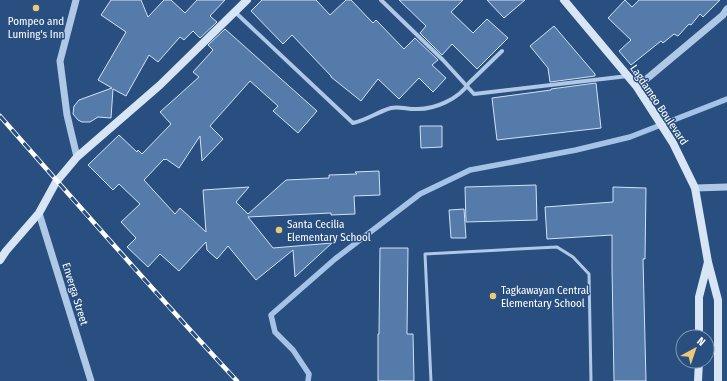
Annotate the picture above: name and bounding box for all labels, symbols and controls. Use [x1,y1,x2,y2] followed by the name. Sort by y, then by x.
[31,3,41,13] marker: Pompeo and Luming's Inn
[8,15,64,41] place label: Pompeo and Luming's Inn
[627,62,691,148] street label: Lagdameo Boulevard
[287,218,371,244] place label: Santa Cecilia Elementary School
[274,225,284,235] marker: Santa Cecilia Elementary School
[59,261,91,327] street label: Enverga Street
[501,284,589,310] place label: Tagkawayan Central Elementary School
[488,291,498,301] marker: Tagkawayan Central Elementary School
[675,329,715,369] north arrow
[694,335,708,349] text: N

